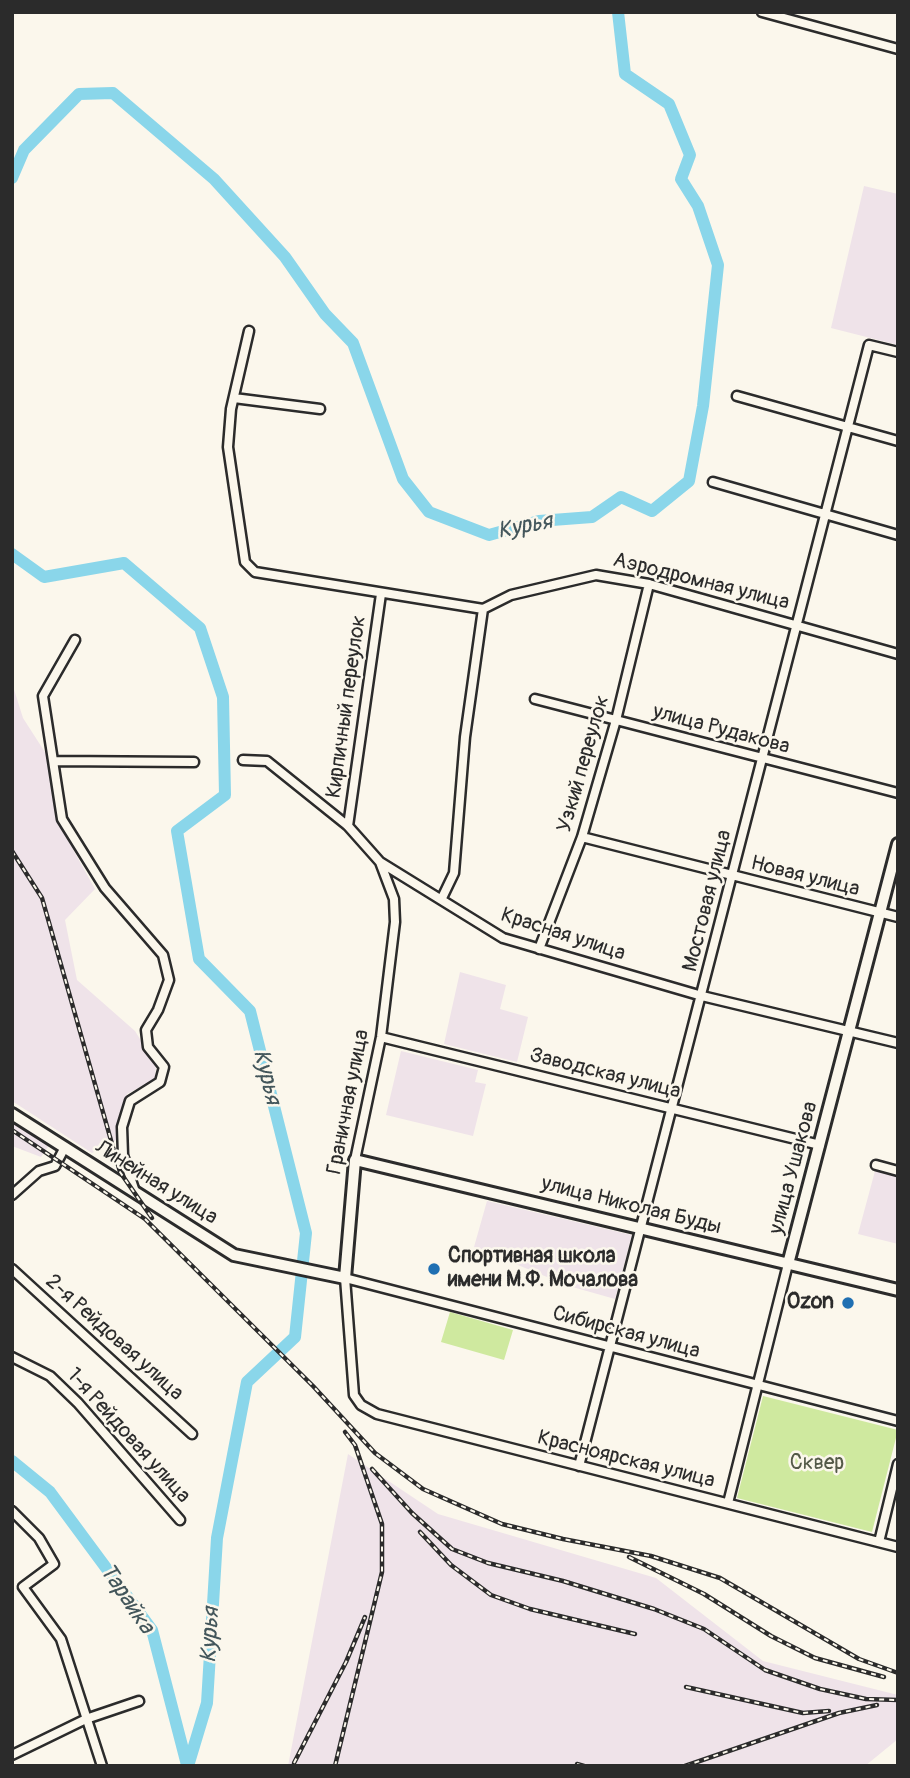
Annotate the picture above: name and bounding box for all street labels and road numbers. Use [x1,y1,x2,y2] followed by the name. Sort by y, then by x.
[610,548,792,616] street label: Аэродромная улица
[322,614,372,800] street label: Кирпичный переулок
[552,693,616,835] street label: Узкий переулок
[650,700,792,760] street label: улица Рудакова
[678,827,738,975] street label: Мостовая улица
[748,851,862,903] street label: Новая улица
[498,903,628,967] street label: Красная улица
[323,1027,375,1177] street label: Граничная улица
[527,1043,683,1105] street label: Заводская улица
[764,1099,824,1237] street label: улица Ушакова
[90,1135,222,1231] street label: Линейная улица
[538,1171,724,1241] street label: улица Николая Буды
[40,1270,188,1406] street label: 2-я Рейдовая улица
[550,1301,702,1365] street label: Сибирская улица
[61,1363,195,1509] street label: 1-я Рейдовая улица
[535,1426,717,1494] street label: Красноярская улица

